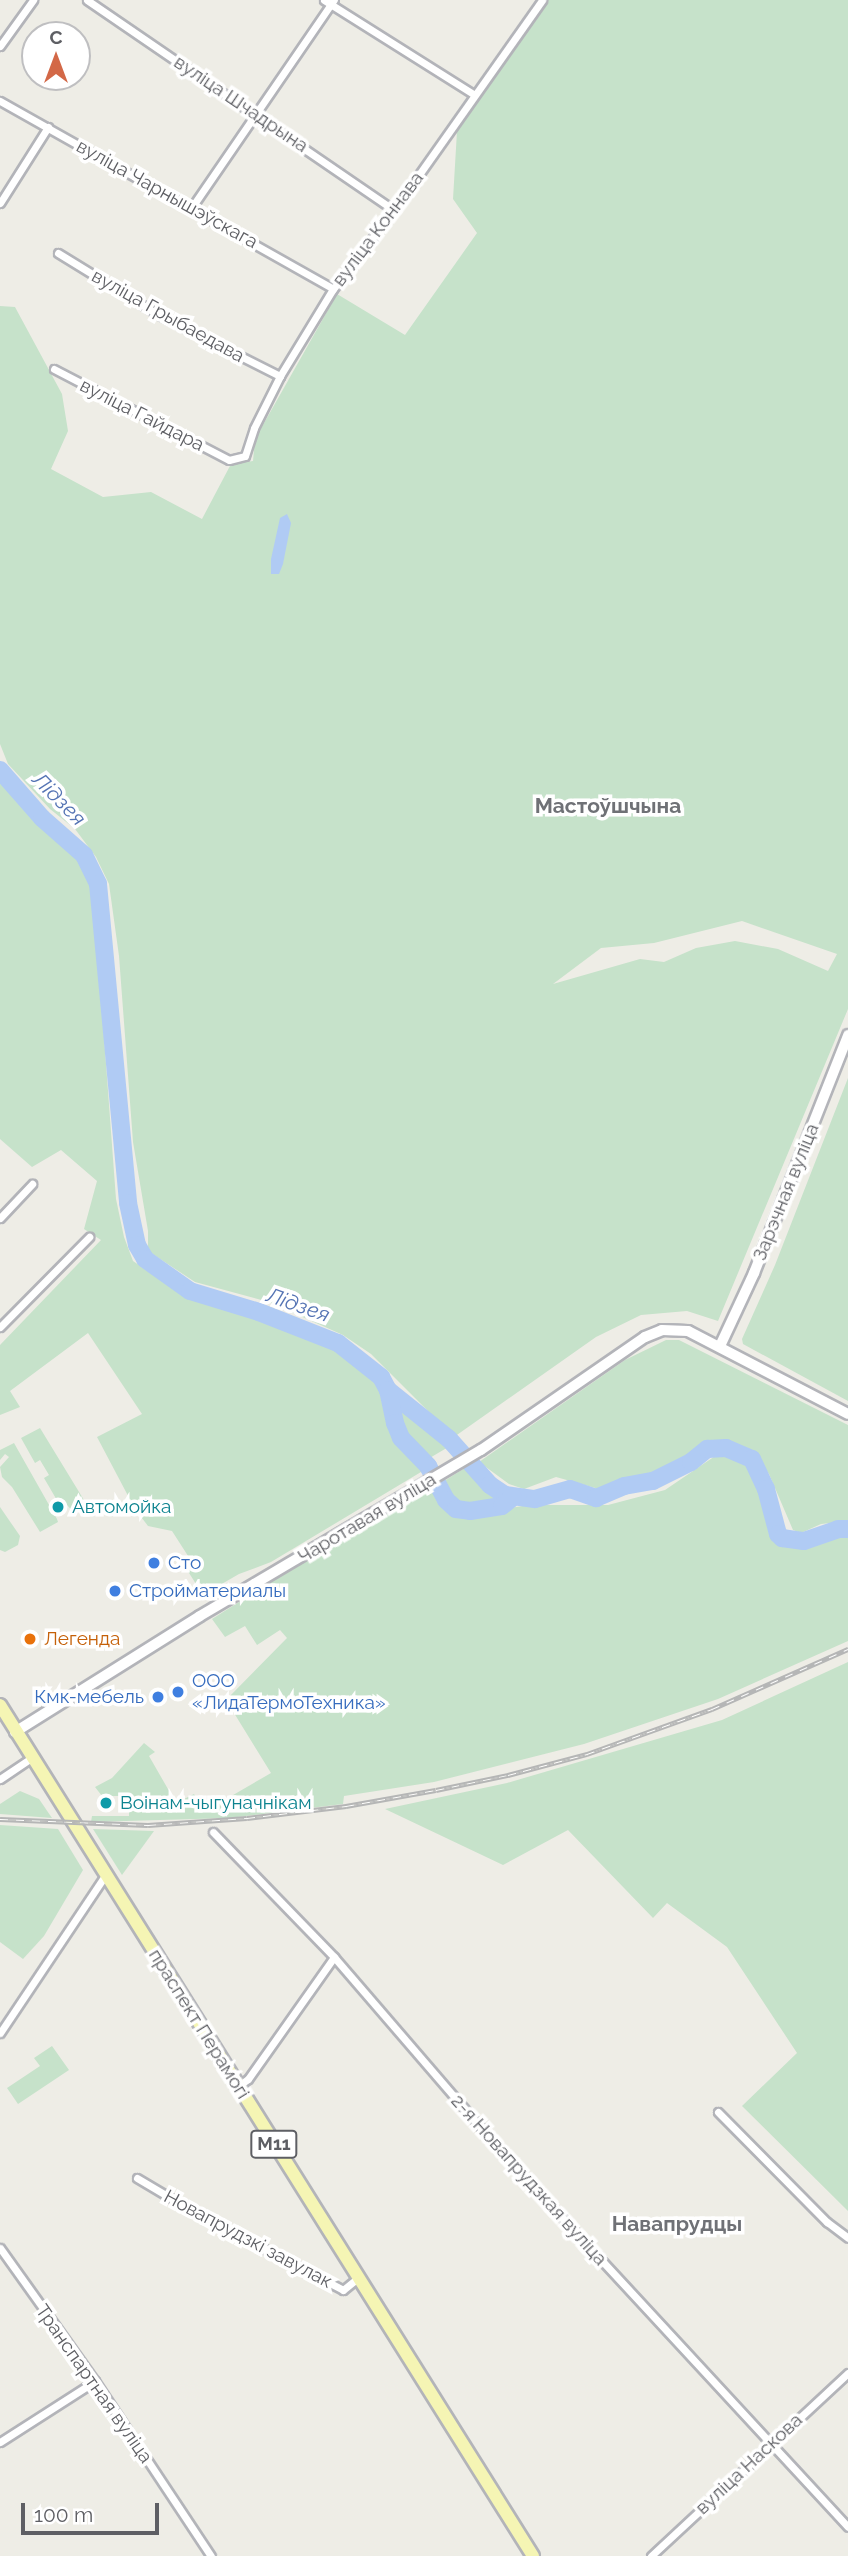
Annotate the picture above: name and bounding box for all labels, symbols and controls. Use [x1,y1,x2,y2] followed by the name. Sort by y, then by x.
[21,21,91,91] north arrow
[49,26,63,48] text: С
[170,51,312,157] street label: вуліца Шчадрына
[72,135,262,253] street label: вуліца Чарнышэўскага
[328,167,428,291] street label: вуліца Коннава
[88,265,248,367] street label: вуліца Грыбаедава
[76,374,208,456] street label: вуліца Гайдара
[27,767,91,831] water label: Лідзея
[535,793,681,819] district label: Мастоўшчына
[748,1120,824,1264] street label: Зарэчная вуліца
[263,1282,333,1328] water label: Лідзея
[294,1468,440,1568] street label: Чаротавая вуліца
[72,1496,171,1518] place label: Автомойка
[50,1499,66,1515] marker: Автомойка
[168,1552,201,1574] place label: Сто
[146,1555,162,1571] marker: Сто
[129,1580,286,1602] place label: Стройматериалы
[107,1583,123,1599] marker: Стройматериалы
[44,1628,120,1650] place label: Легенда
[22,1631,38,1647] marker: Легенда
[192,1670,386,1714] place label: ООО «ЛидаТермоТехника»
[170,1684,186,1700] marker: ООО «ЛидаТермоТехника»
[34,1686,144,1708] place label: Кмк-мебель
[150,1689,166,1705] marker: Кмк-мебель
[120,1792,311,1814] place label: Воінам-чыгуначнікам
[98,1795,114,1811] marker: Воінам-чыгуначнікам
[144,1945,254,2103] street label: праспект Перамогі
[446,2090,612,2270] street label: 2-я Новапрудзкая вуліца
[250,2130,298,2158] road number: М11
[160,2185,336,2293] street label: Новапрудзкі завулак
[612,2211,742,2237] district label: Навапрудцы
[31,2300,157,2468] street label: Транспартная вуліца
[691,2409,807,2519] street label: вуліца Наскова
[24,2490,163,2534] scale bar
[34,2502,93,2527] text: 100 m

